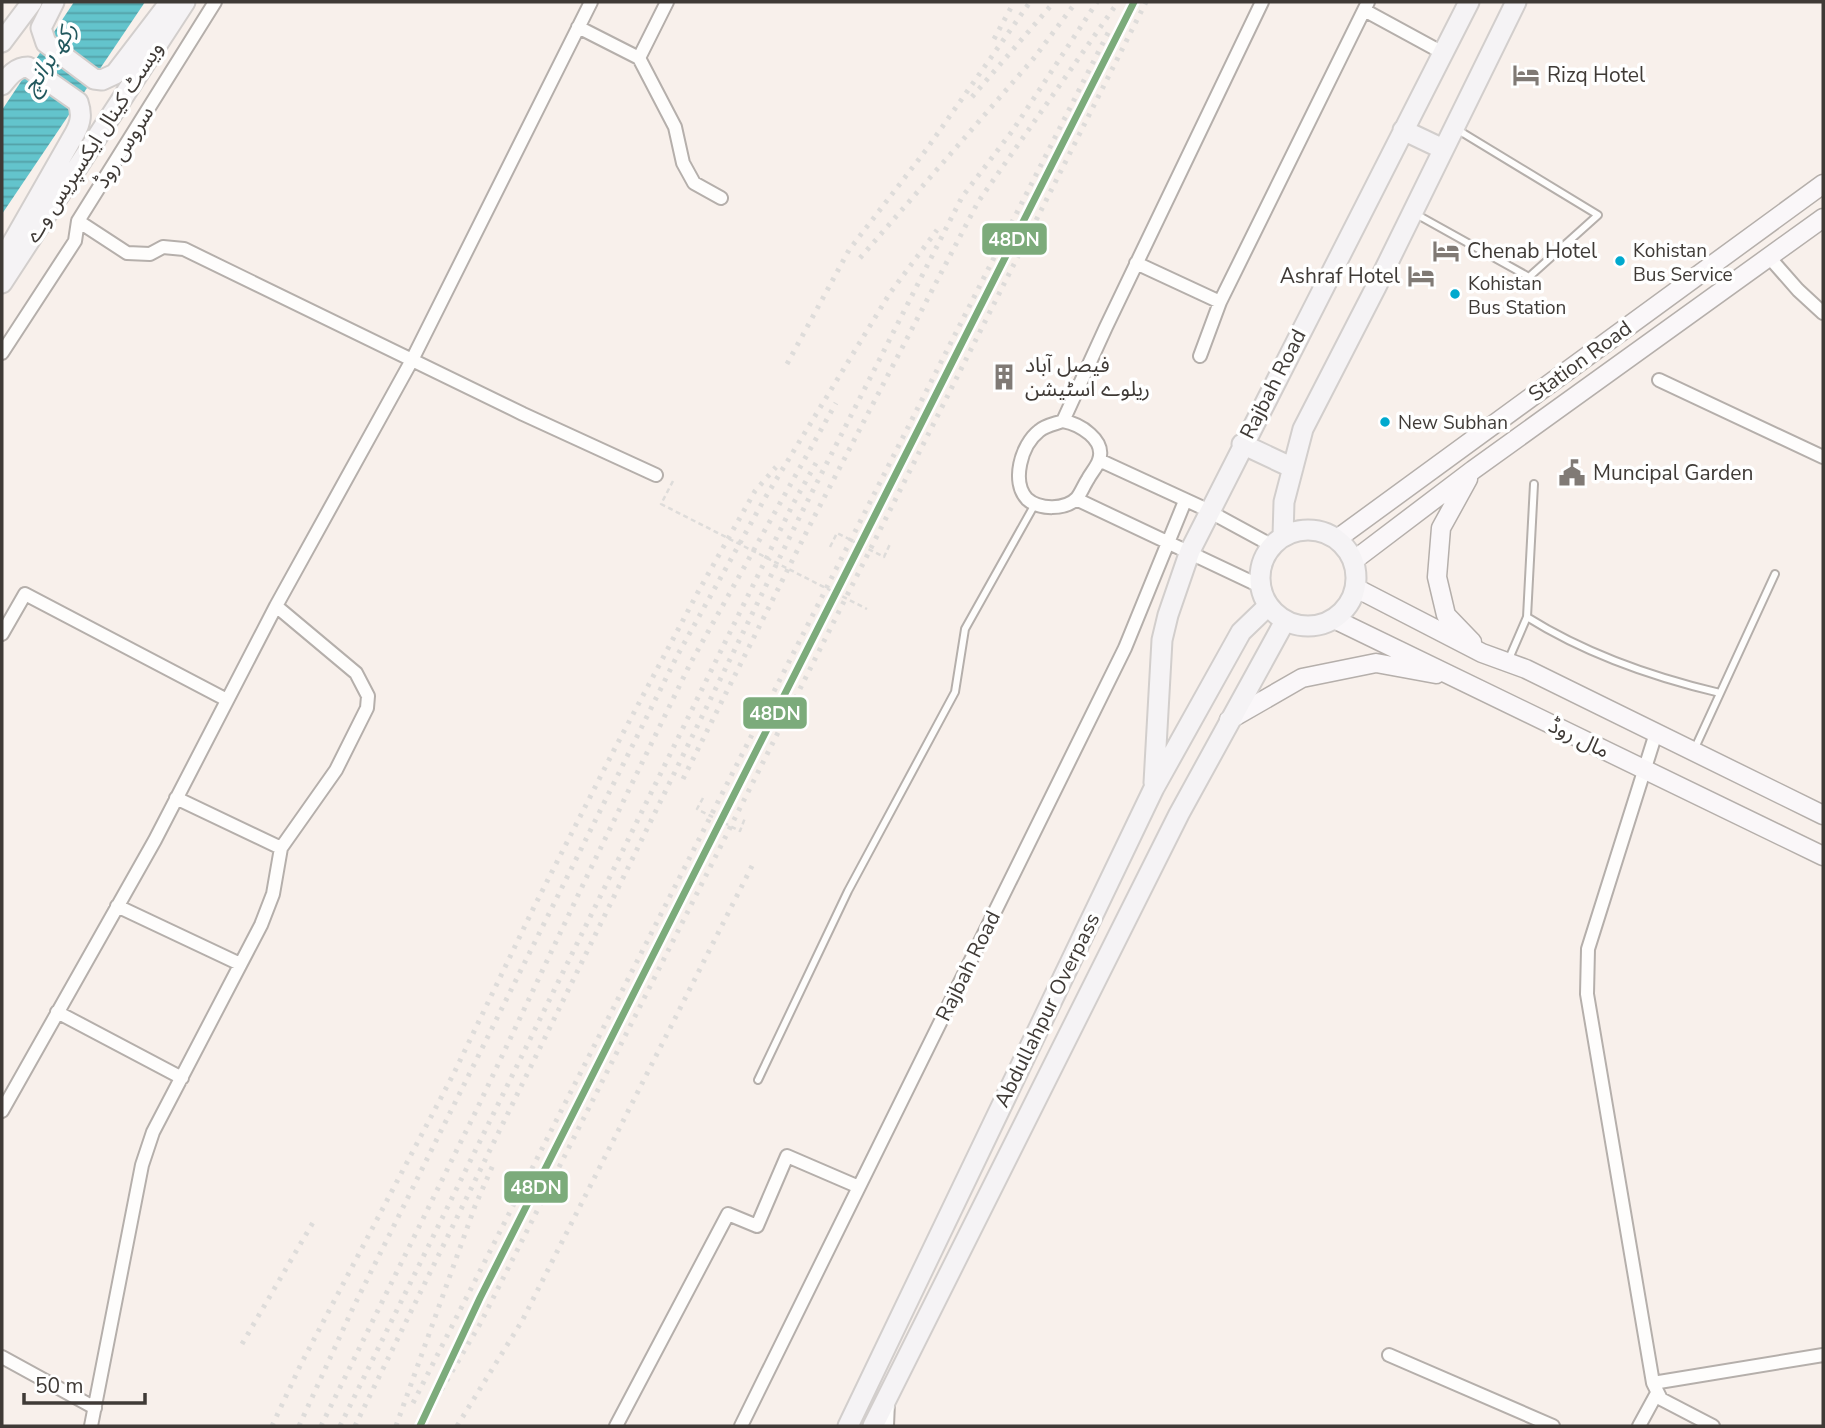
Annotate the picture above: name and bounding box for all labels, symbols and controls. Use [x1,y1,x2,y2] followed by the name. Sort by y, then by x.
[14,16,86,102] water label: رکھ برانچ
[18,36,170,248] street label: ویسٹ کینال ایکسپریس وے
[1511,60,1541,90] hotel icon: Rizq Hotel
[1547,61,1646,89] place label: Rizq Hotel
[88,101,160,193] street label: سروس روڈ
[981,222,1048,256] line badge: 48DN
[988,227,1040,253] text: 48DN
[1431,236,1461,266] hotel icon: Chenab Hotel
[1467,237,1598,265] place label: Chenab Hotel
[1633,238,1733,288] place label: Kohistan Bus Service
[1613,254,1627,268] marker: Kohistan Bus Service
[1406,261,1436,291] hotel icon: Ashraf Hotel
[1280,262,1401,290] place label: Ashraf Hotel
[1468,271,1566,321] place label: Kohistan Bus Station
[1448,287,1462,301] marker: Kohistan Bus Station
[1523,314,1637,408] street label: Station Road
[1233,324,1313,444] street label: Rajbah Road
[1025,351,1150,403] place label: فیصل آباد ریلوے اسٹیشن
[989,362,1019,392] building icon: فیصل آباد ریلوے اسٹیشن
[1398,410,1508,436] place label: New Subhan
[1378,415,1392,429] marker: New Subhan
[1557,458,1587,488] public building icon: Muncipal Garden
[1593,459,1753,487] place label: Muncipal Garden
[742,696,808,730] line badge: 48DN
[749,701,801,727] text: 48DN
[1544,711,1614,765] street label: مال روڈ
[929,906,1007,1026] street label: Rajbah Road
[988,908,1106,1112] street label: Abdullahpur Overpass
[503,1170,569,1204] line badge: 48DN
[510,1175,562,1201] text: 48DN
[24,1362,145,1406] scale bar
[35,1372,84,1400] text: 50 m

